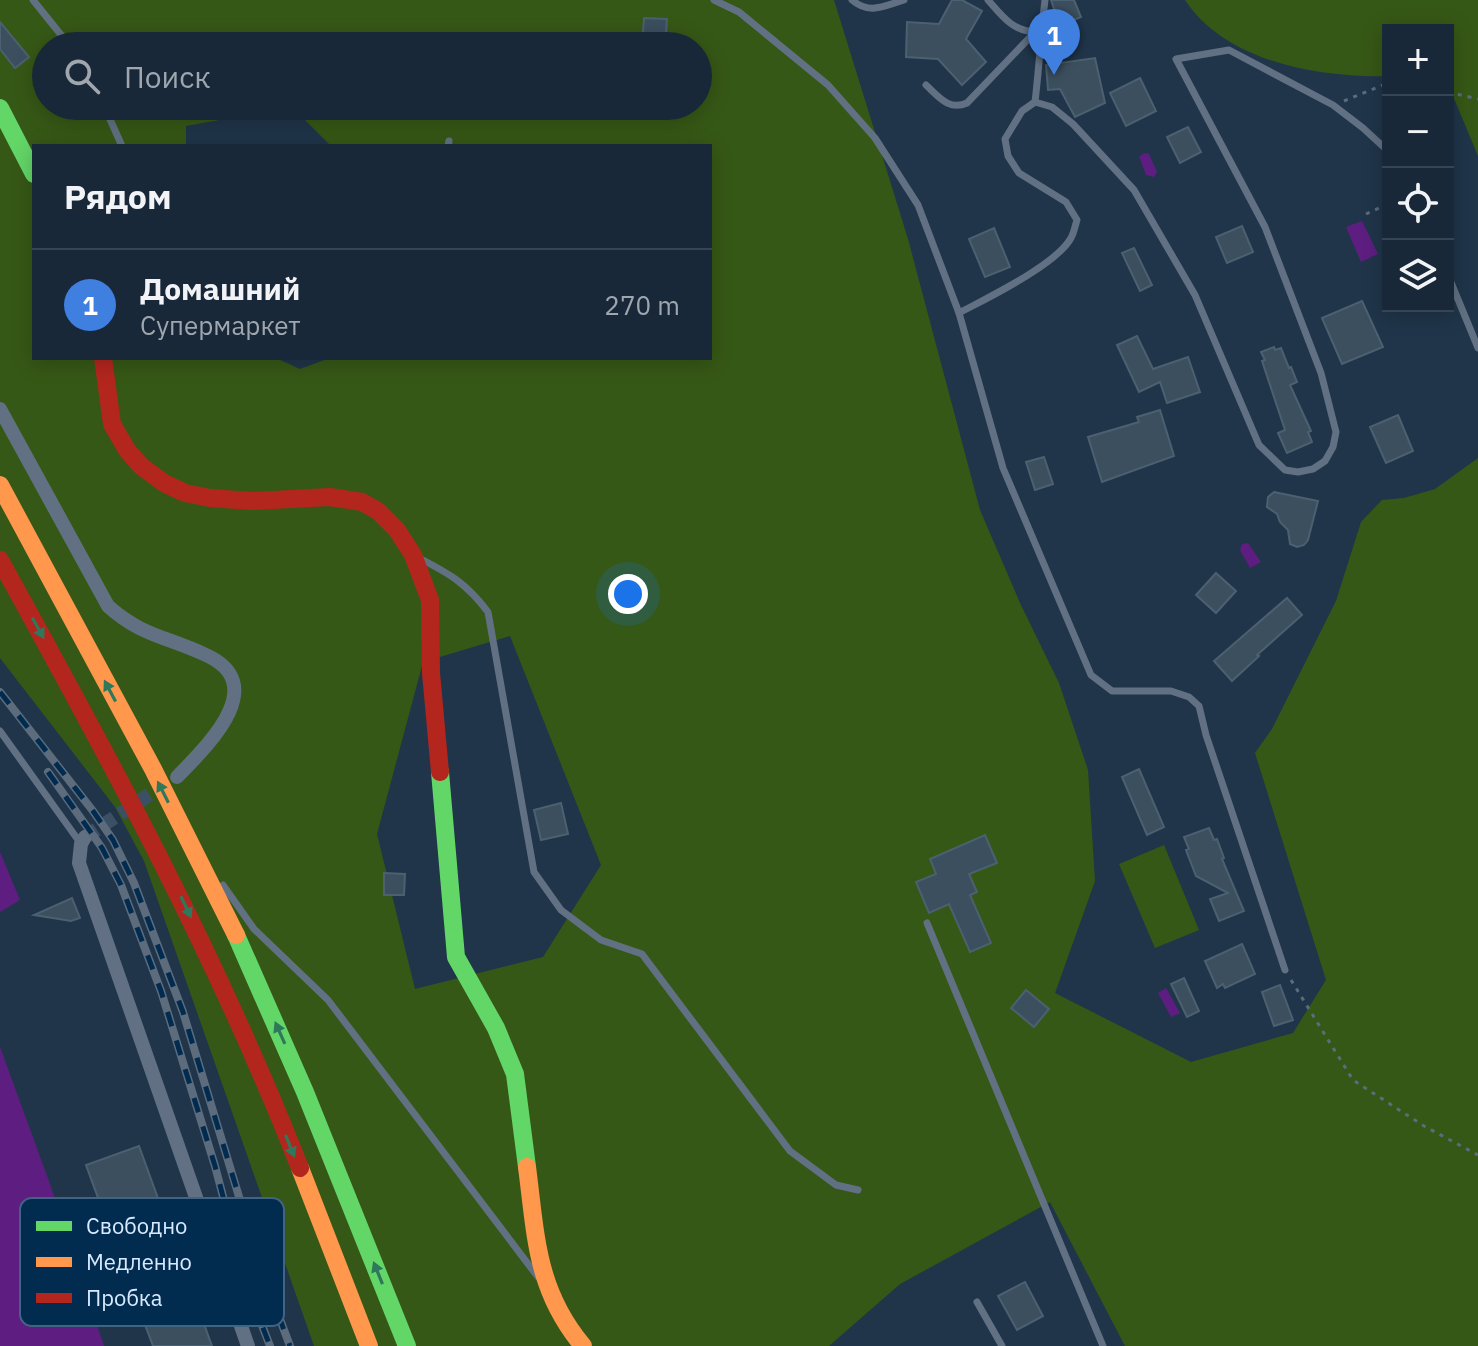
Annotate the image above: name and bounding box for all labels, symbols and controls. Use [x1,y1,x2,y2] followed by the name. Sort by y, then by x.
[1028,9,1080,75] pin: 1
[1382,24,1454,312] map controls
[1382,24,1454,96] button: +
[32,32,712,120] search box
[60,54,104,98] icon: search
[124,57,211,96] text: Поиск
[1382,96,1454,168] button: −
[1382,168,1454,240] button: locate
[64,174,172,218] text: Рядом
[1382,240,1454,312] button: layers
[140,269,300,308] text: Домашний
[82,288,98,322] text: 1
[604,288,680,322] text: 270 m
[140,308,301,342] text: Супермаркет
[608,574,648,614] your location
[30,617,44,639] one-way arrow
[103,680,116,703] one-way arrow
[156,780,169,803] one-way arrow
[179,896,193,919] one-way arrow
[273,1021,287,1044] one-way arrow
[283,1134,296,1158] one-way arrow
[20,1198,284,1326] legend
[86,1211,187,1240] text: Свободно
[86,1247,192,1276] text: Медленно
[371,1261,384,1285] one-way arrow
[86,1283,163,1312] text: Пробка

